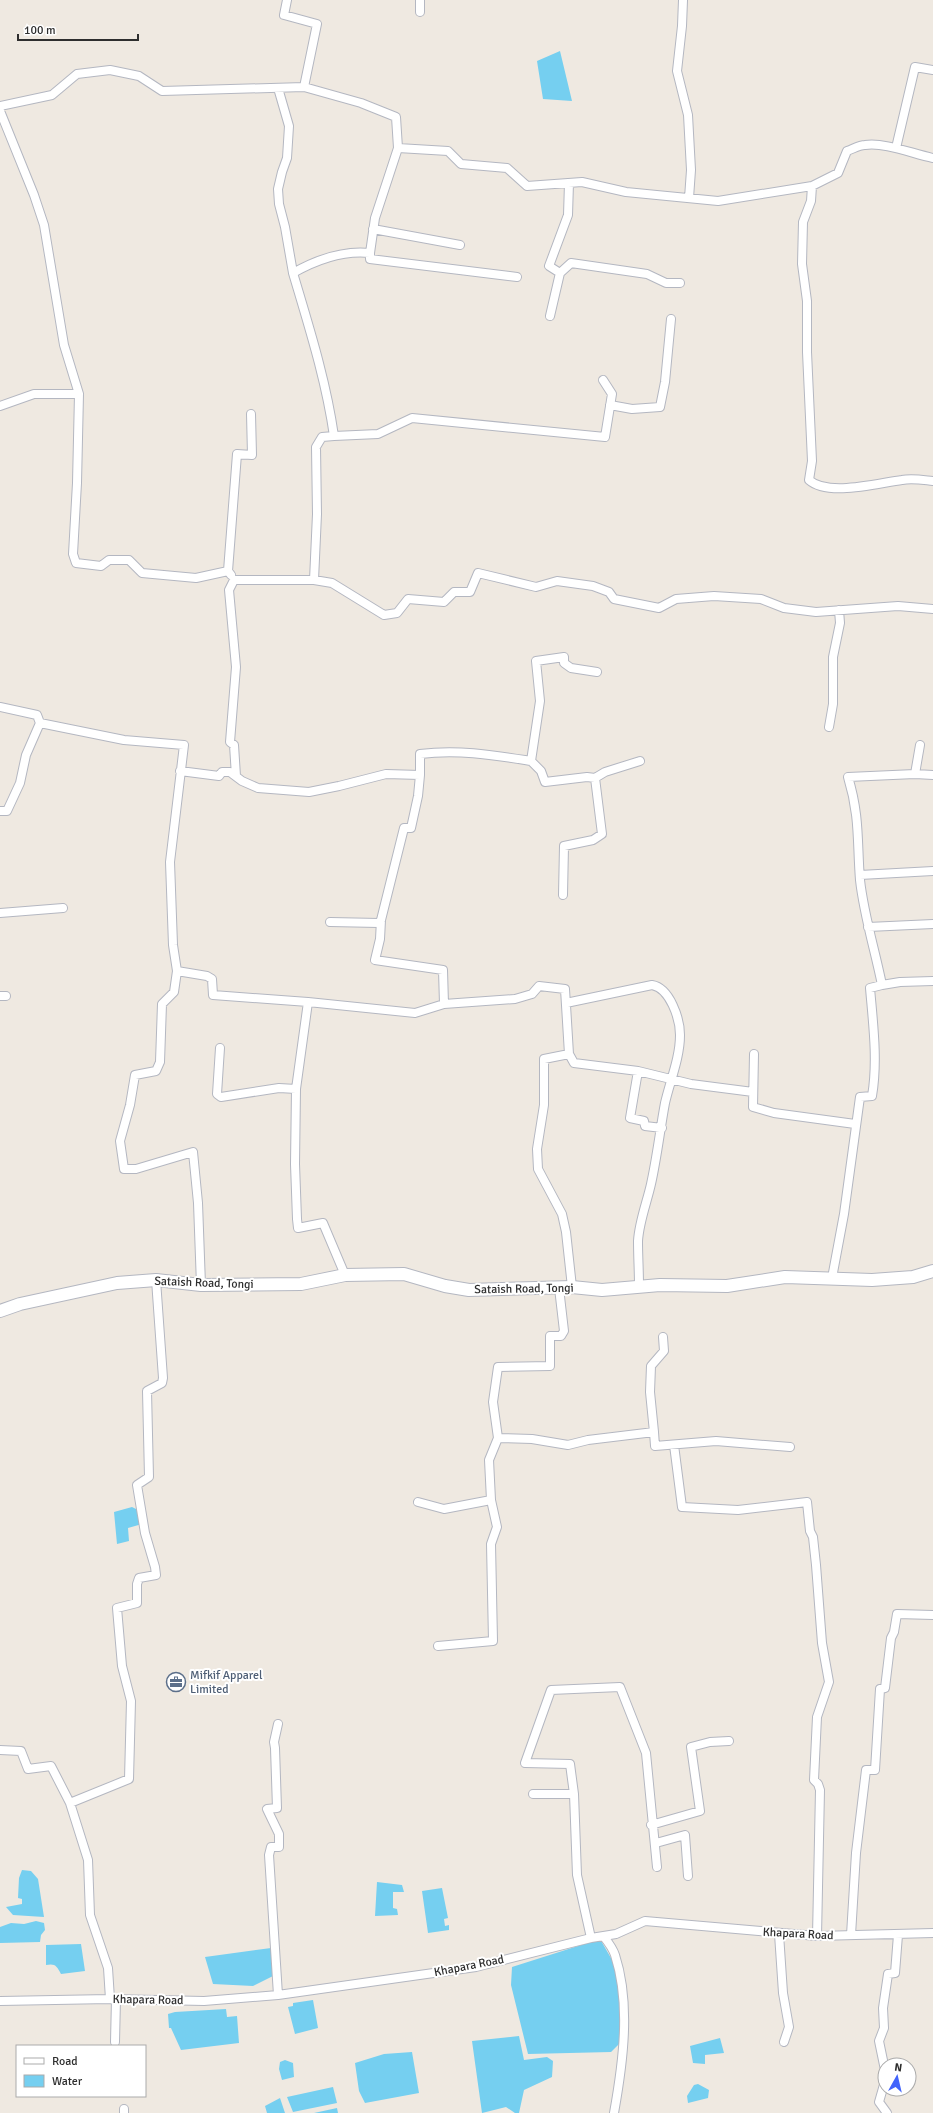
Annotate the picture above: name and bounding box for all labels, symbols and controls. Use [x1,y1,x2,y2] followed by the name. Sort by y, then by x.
[18,16,138,42] scale bar
[24,23,56,38] text: 100 m
[154,1274,254,1292] street label: Sataish Road, Tongi
[474,1281,574,1297] street label: Sataish Road, Tongi
[190,1668,263,1697] place label: Mifkif Apparel Limited
[165,1671,187,1693] office icon: Mifkif Apparel Limited
[762,1925,834,1943] street label: Khapara Road
[433,1952,505,1980] street label: Khapara Road
[112,1992,184,2008] street label: Khapara Road
[16,2045,146,2097] legend
[52,2054,78,2069] text: Road
[877,2057,917,2097] north arrow
[894,2061,903,2075] text: N
[52,2074,83,2089] text: Water

